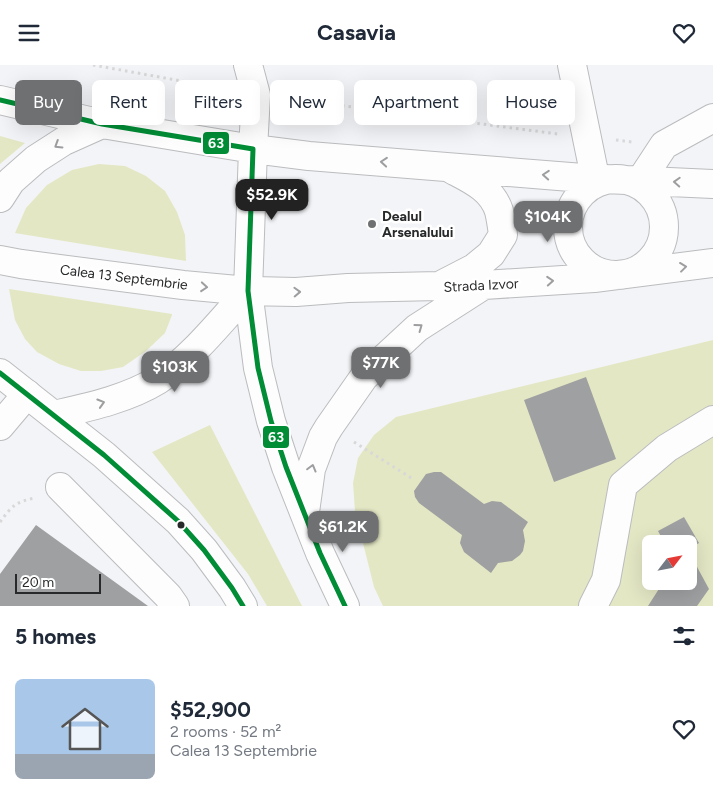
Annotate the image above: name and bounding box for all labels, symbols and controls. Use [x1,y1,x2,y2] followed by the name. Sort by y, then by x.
[15,19,43,47] icon: menu
[317,19,396,46] text: Casavia
[670,19,698,47] icon: heart
[15,80,82,125] chip: Buy
[92,80,165,125] chip: Rent
[175,80,260,125] chip: Filters
[270,80,344,125] chip: New
[354,80,477,125] chip: Apartment
[487,80,575,125] chip: House
[202,131,230,155] line badge: 63
[208,135,224,152] text: 63
[55,138,64,148] one-way arrow
[380,157,388,168] one-way arrow
[542,169,550,180] one-way arrow
[673,177,681,188] one-way arrow
[231,179,313,221] pin: $52.9K
[246,185,298,204] text: $52.9K
[513,201,583,243] pin: $104K
[525,207,571,226] text: $104K
[382,208,453,241] place label: Dealul Arsenalului
[366,218,378,230] marker: Dealul Arsenalului
[59,261,189,294] street label: Calea 13 Septembrie
[679,262,687,273] one-way arrow
[443,275,519,296] street label: Strada Izvor
[547,276,555,287] one-way arrow
[201,281,209,292] one-way arrow
[293,286,301,297] one-way arrow
[413,324,423,333] one-way arrow
[351,347,411,389] pin: $77K
[140,351,210,393] pin: $103K
[362,353,400,372] text: $77K
[152,357,198,376] text: $103K
[96,399,105,409] one-way arrow
[262,425,290,449] line badge: 63
[268,429,284,446] text: 63
[306,464,317,472] one-way arrow
[302,511,384,553] pin: $61.2K
[319,517,367,536] text: $61.2K
[176,520,186,530] unlabelled marker
[642,535,698,590] north arrow
[642,535,697,590] map controls
[15,571,101,594] scale bar
[22,574,54,591] text: 20 m
[670,622,698,650] icon: filters
[15,624,96,649] text: 5 homes
[170,697,251,722] text: $52,900
[55,699,115,759] icon: home
[670,715,698,743] icon: heart
[170,722,281,741] text: 2 rooms · 52 m²
[170,741,317,760] text: Calea 13 Septembrie

